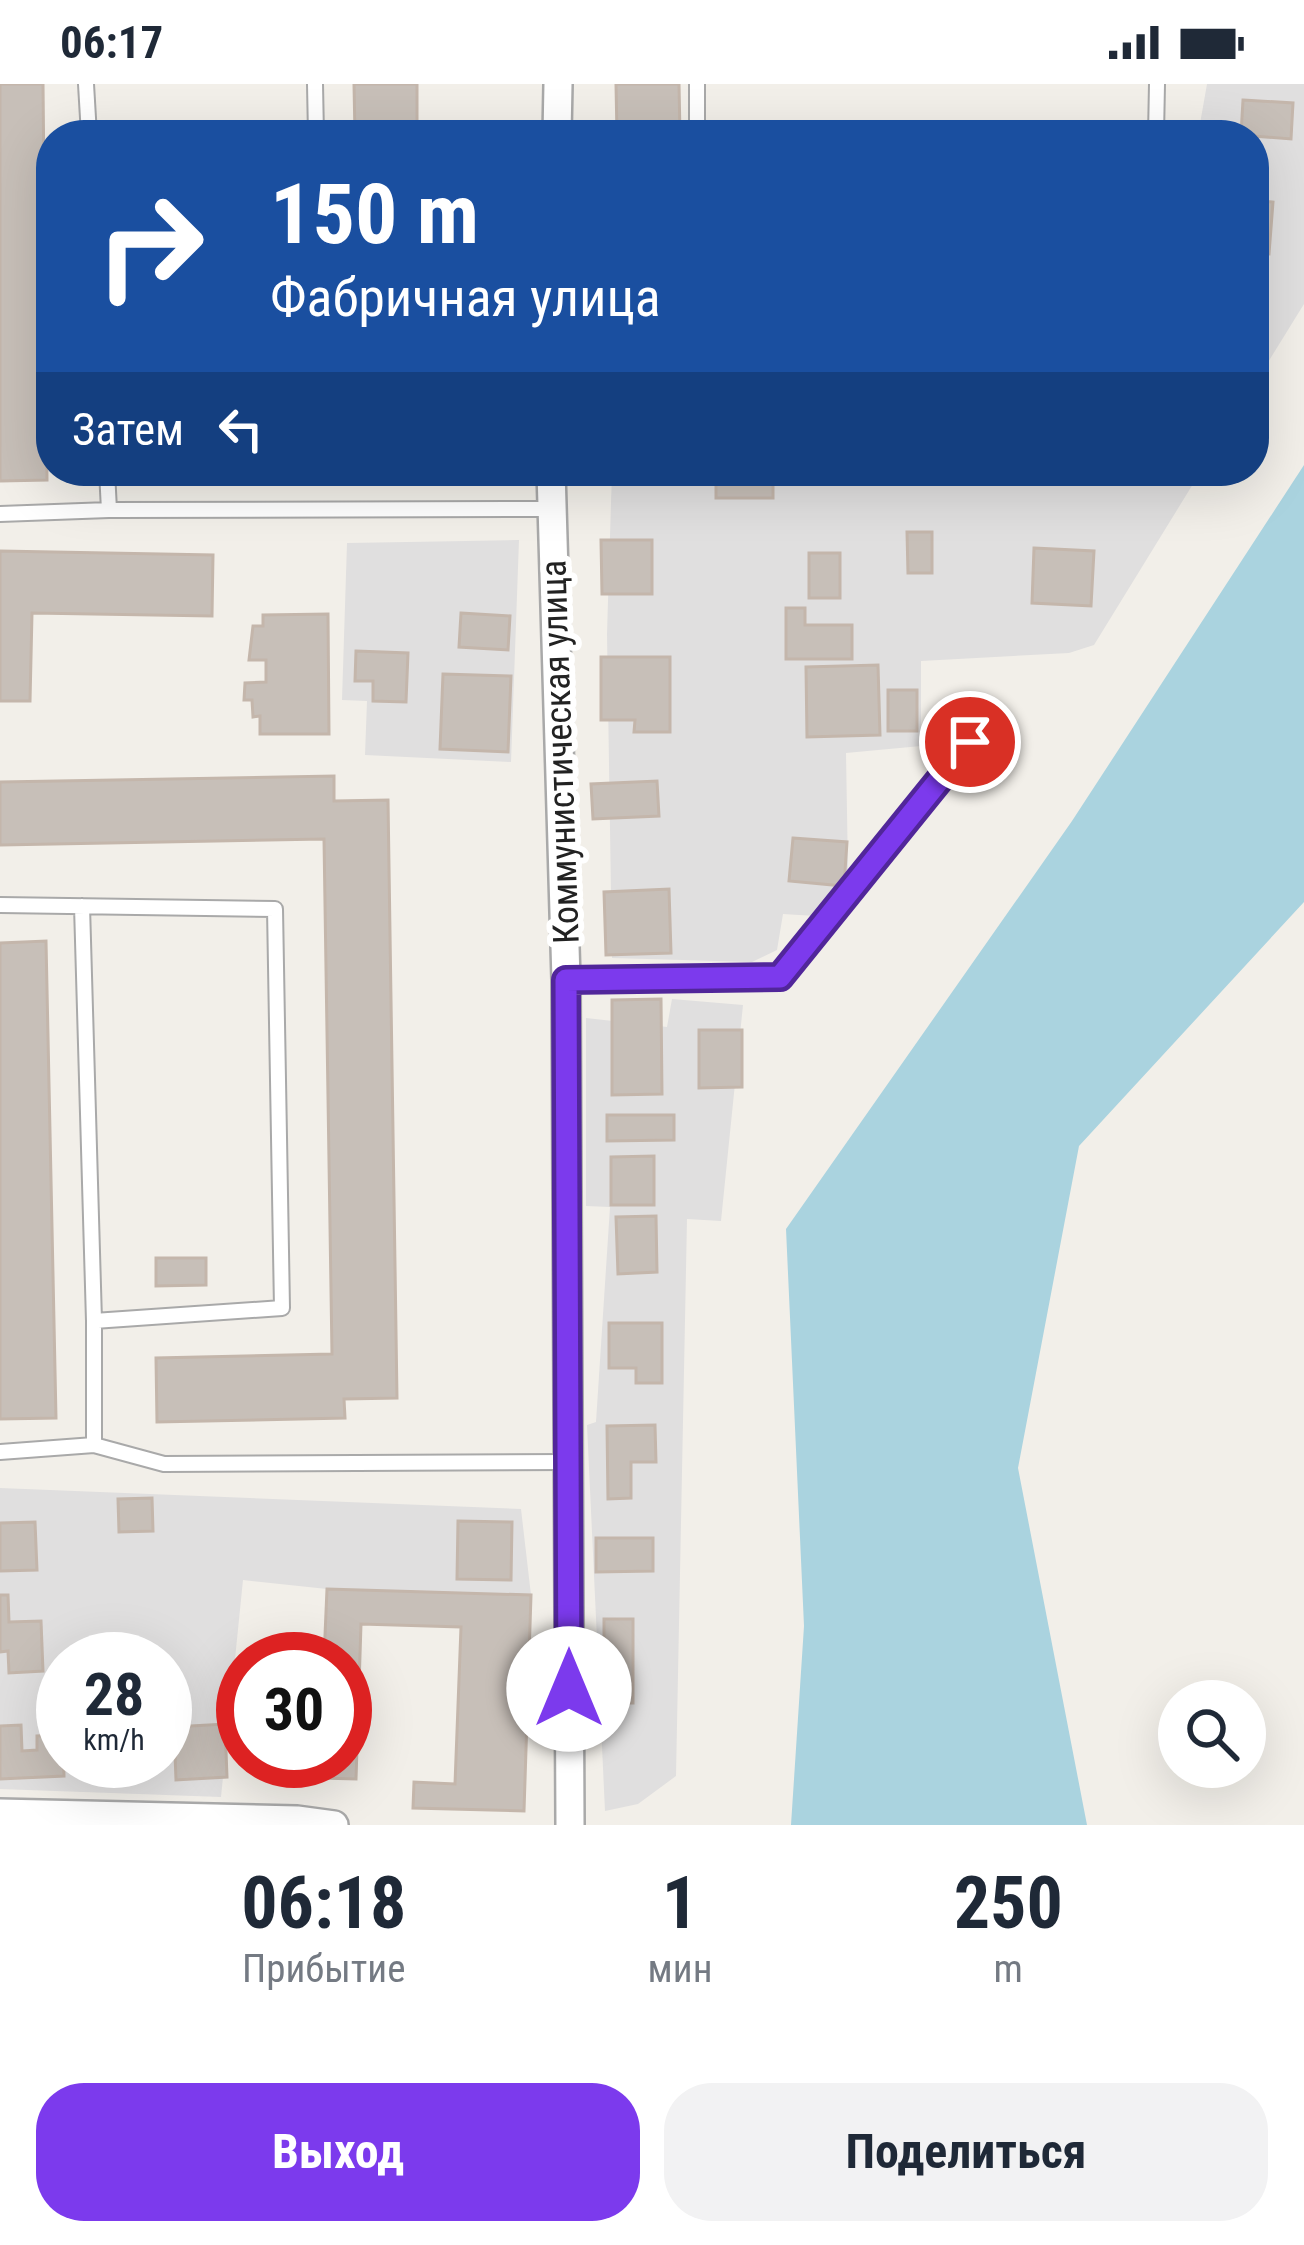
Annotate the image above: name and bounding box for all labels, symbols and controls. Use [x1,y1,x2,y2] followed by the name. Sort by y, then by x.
[60,16,163,69] text: 06:17
[270,165,479,264] text: 150 m
[72,168,228,324] icon: right
[270,266,661,329] text: Фабричная улица
[208,396,274,462] icon: left
[72,403,184,456] text: Затем
[532,559,588,945] street label: Коммунистическая улица
[919,691,1021,793] pin
[937,709,1003,775] icon: arrive
[506,1626,632,1752] position arrow
[216,1632,372,1788] speed limit sign: 30
[84,1659,144,1730] text: 28
[1158,1680,1266,1788] map controls
[1158,1680,1266,1788] button: search
[83,1722,145,1757] text: km/h
[241,1861,406,1946] text: 06:18
[662,1861,698,1946] text: 1
[954,1861,1063,1946] text: 250
[242,1946,406,1992] text: Прибытие
[648,1946,712,1992] text: мин
[994,1946,1023,1992] text: m
[36,2083,640,2221] button: Выход
[664,2083,1268,2221] button: Поделиться

